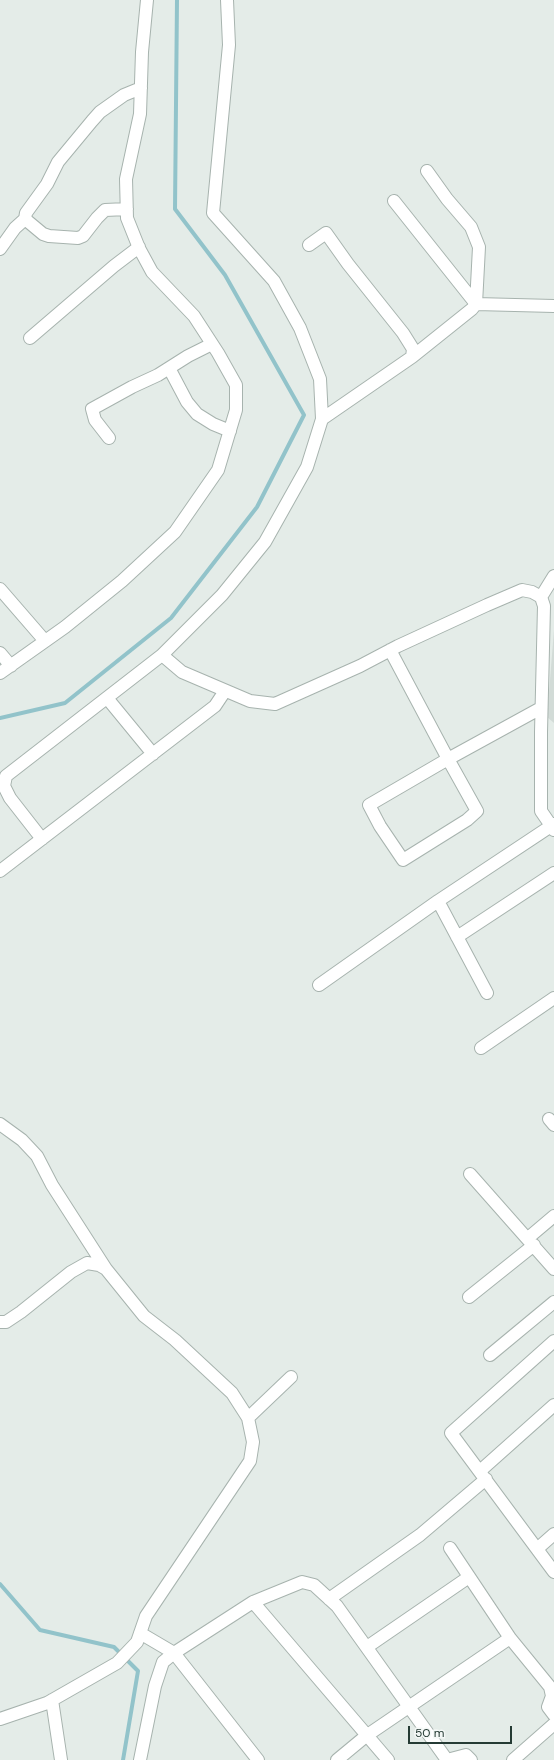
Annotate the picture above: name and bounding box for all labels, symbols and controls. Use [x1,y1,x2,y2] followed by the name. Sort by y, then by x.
[410,1718,514,1744] scale bar
[415,1725,444,1741] text: 50 m

